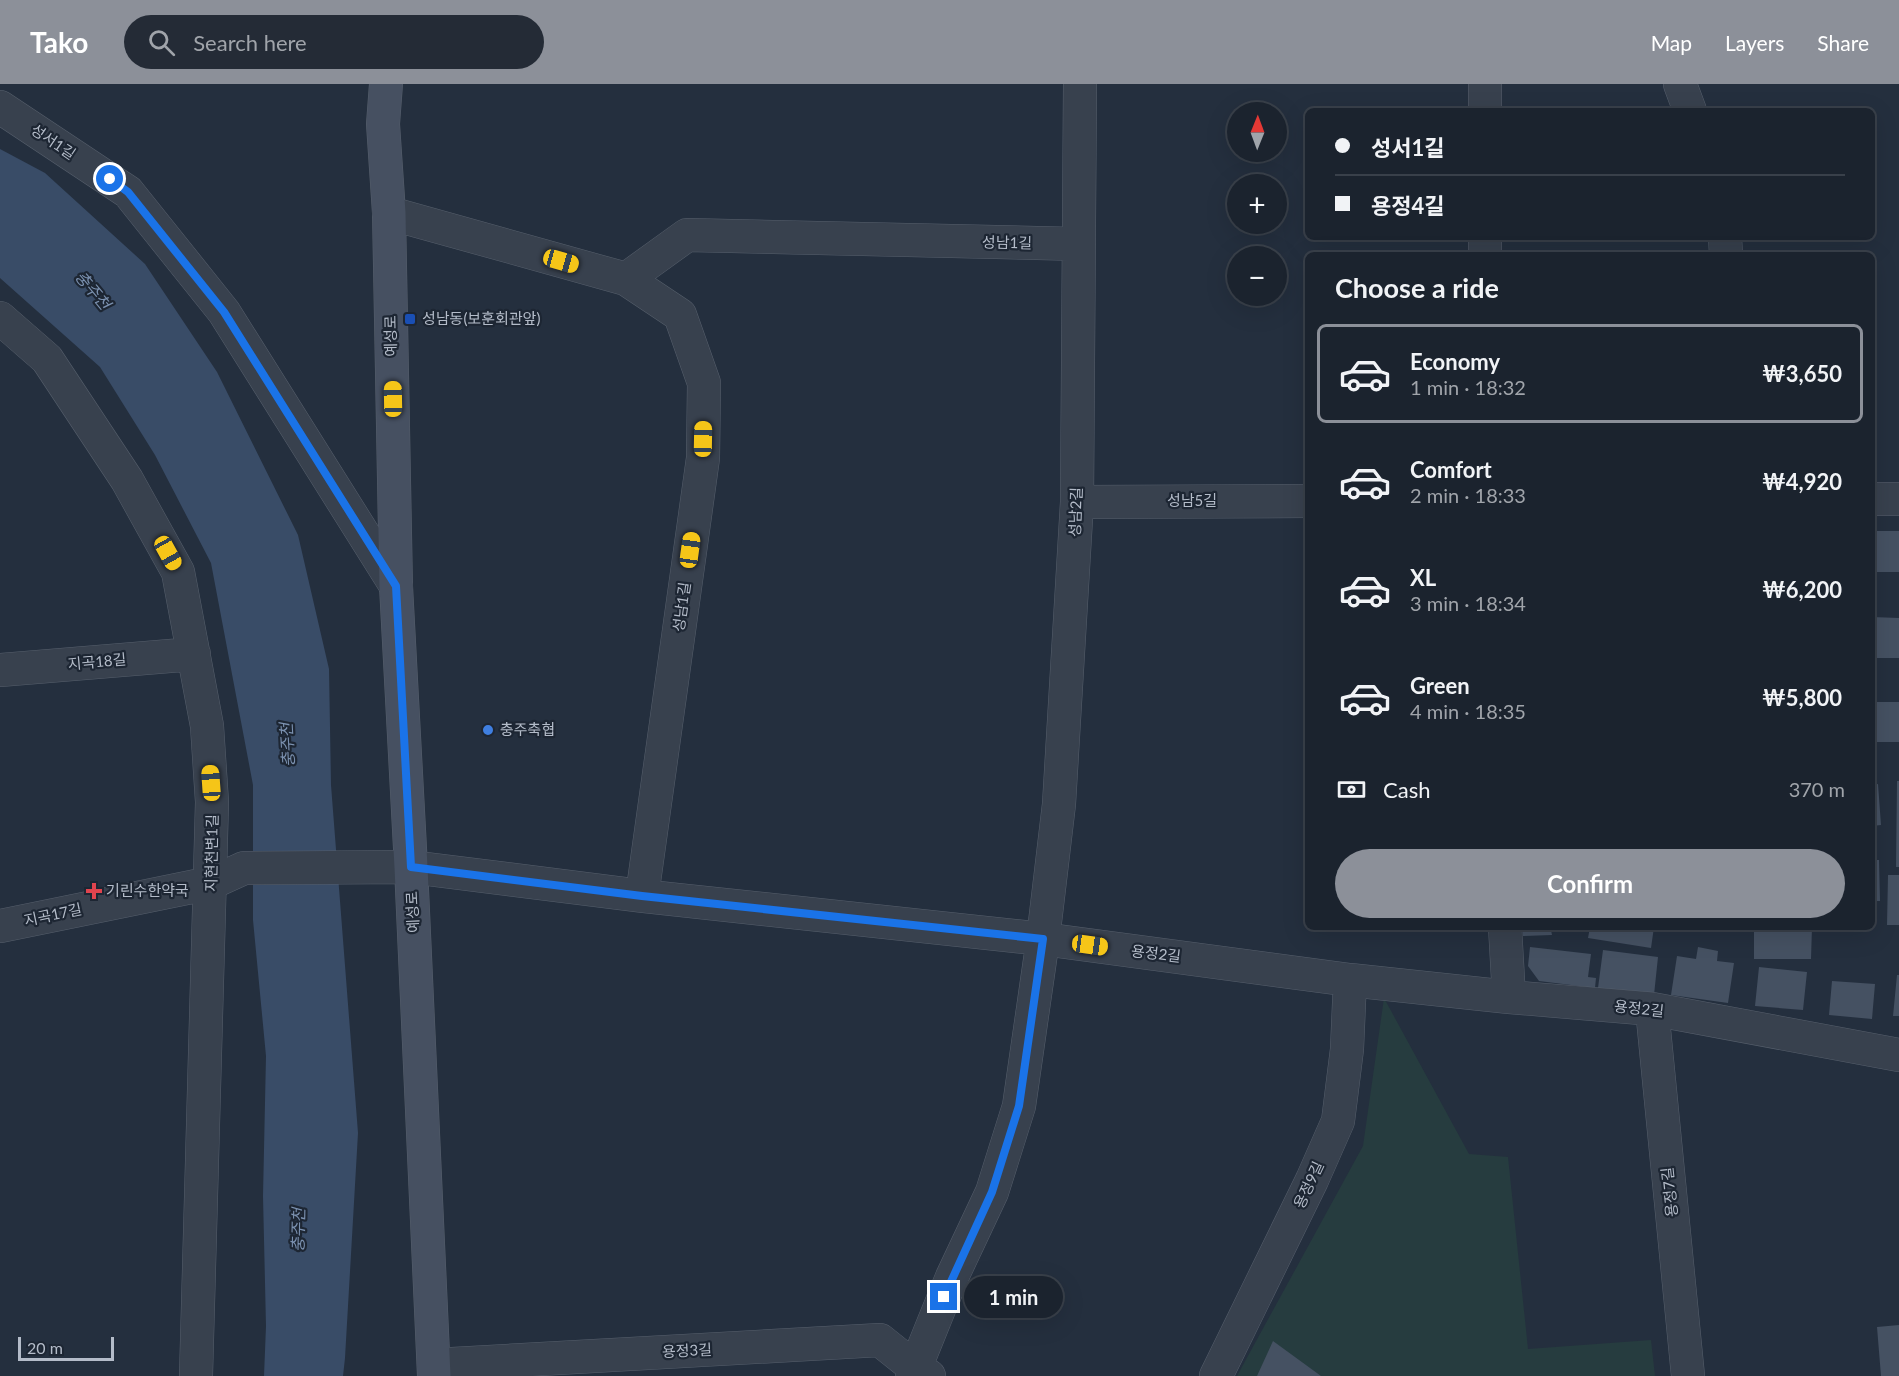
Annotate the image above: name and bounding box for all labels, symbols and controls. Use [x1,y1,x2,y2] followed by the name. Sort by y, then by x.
[124,15,544,69] search box
[30,25,88,59] text: Tako
[145,26,178,59] icon: search
[193,29,307,56] text: Search here
[1651,30,1692,55] text: Map
[1725,30,1784,55] text: Layers
[1817,30,1869,55] text: Share
[1227,102,1287,162] north arrow
[1227,102,1287,306] map controls
[28,120,79,163] street label: 성서1길
[1371,134,1444,161] text: 성서1길
[96,165,123,192] route start
[1227,174,1287,234] button: +
[1371,192,1444,219] text: 용정4길
[982,233,1032,251] street label: 성남1길
[1227,246,1287,306] button: −
[541,247,581,275] car
[72,267,116,314] water label: 충주천
[1335,271,1499,304] text: Choose a ride
[422,309,540,327] place label: 성남동(보훈회관앞)
[403,312,417,326] marker: 성남동(보훈회관앞)
[381,315,399,357] street label: 예성로
[1338,347,1392,401] icon: car
[1410,348,1500,375] text: Economy
[1762,360,1842,387] text: ₩3,650
[1410,375,1526,399] text: 1 min · 18:32
[384,381,402,417] car
[694,421,712,457] car
[1338,455,1392,509] icon: car
[1410,456,1492,483] text: Comfort
[1762,468,1842,495] text: ₩4,920
[1410,483,1526,507] text: 2 min · 18:33
[1065,487,1085,537] street label: 성남2길
[1167,491,1217,509] street label: 성남5길
[679,531,701,569] car
[151,533,185,573] car
[1338,563,1392,617] icon: car
[1410,564,1436,591] text: XL
[1762,576,1842,603] text: ₩6,200
[669,581,693,633] street label: 성남1길
[1410,591,1526,615] text: 3 min · 18:34
[67,649,127,673] street label: 지곡18길
[1338,671,1392,725] icon: car
[1410,672,1470,699] text: Green
[1762,684,1842,711] text: ₩5,800
[1410,699,1526,723] text: 4 min · 18:35
[276,720,297,768] water label: 충주천
[500,720,555,738] place label: 충주축협
[481,723,495,737] marker: 충주축협
[201,764,221,802] car
[1335,773,1368,806] icon: cash
[1383,776,1430,803] text: Cash
[1789,777,1845,801] text: 370 m
[201,814,221,892] street label: 지현천변1길
[1335,849,1845,918] button: Confirm
[106,881,189,899] place label: 기린수한약국
[87,884,101,898] marker: 기린수한약국
[402,891,422,933] street label: 예성로
[22,899,83,929] street label: 지곡17길
[1071,934,1109,956] car
[1130,941,1182,965] street label: 용정2길
[1613,996,1665,1020] street label: 용정2길
[1289,1158,1327,1211] street label: 용정9길
[1657,1166,1681,1218] street label: 용정7길
[288,1205,307,1252] water label: 충주천
[965,1276,1064,1318] callout: 1 min
[930,1283,957,1310] route end
[989,1285,1038,1309] text: 1 min
[18,1334,114,1362] scale bar
[27,1338,63,1357] text: 20 m
[661,1340,712,1360] street label: 용정3길

